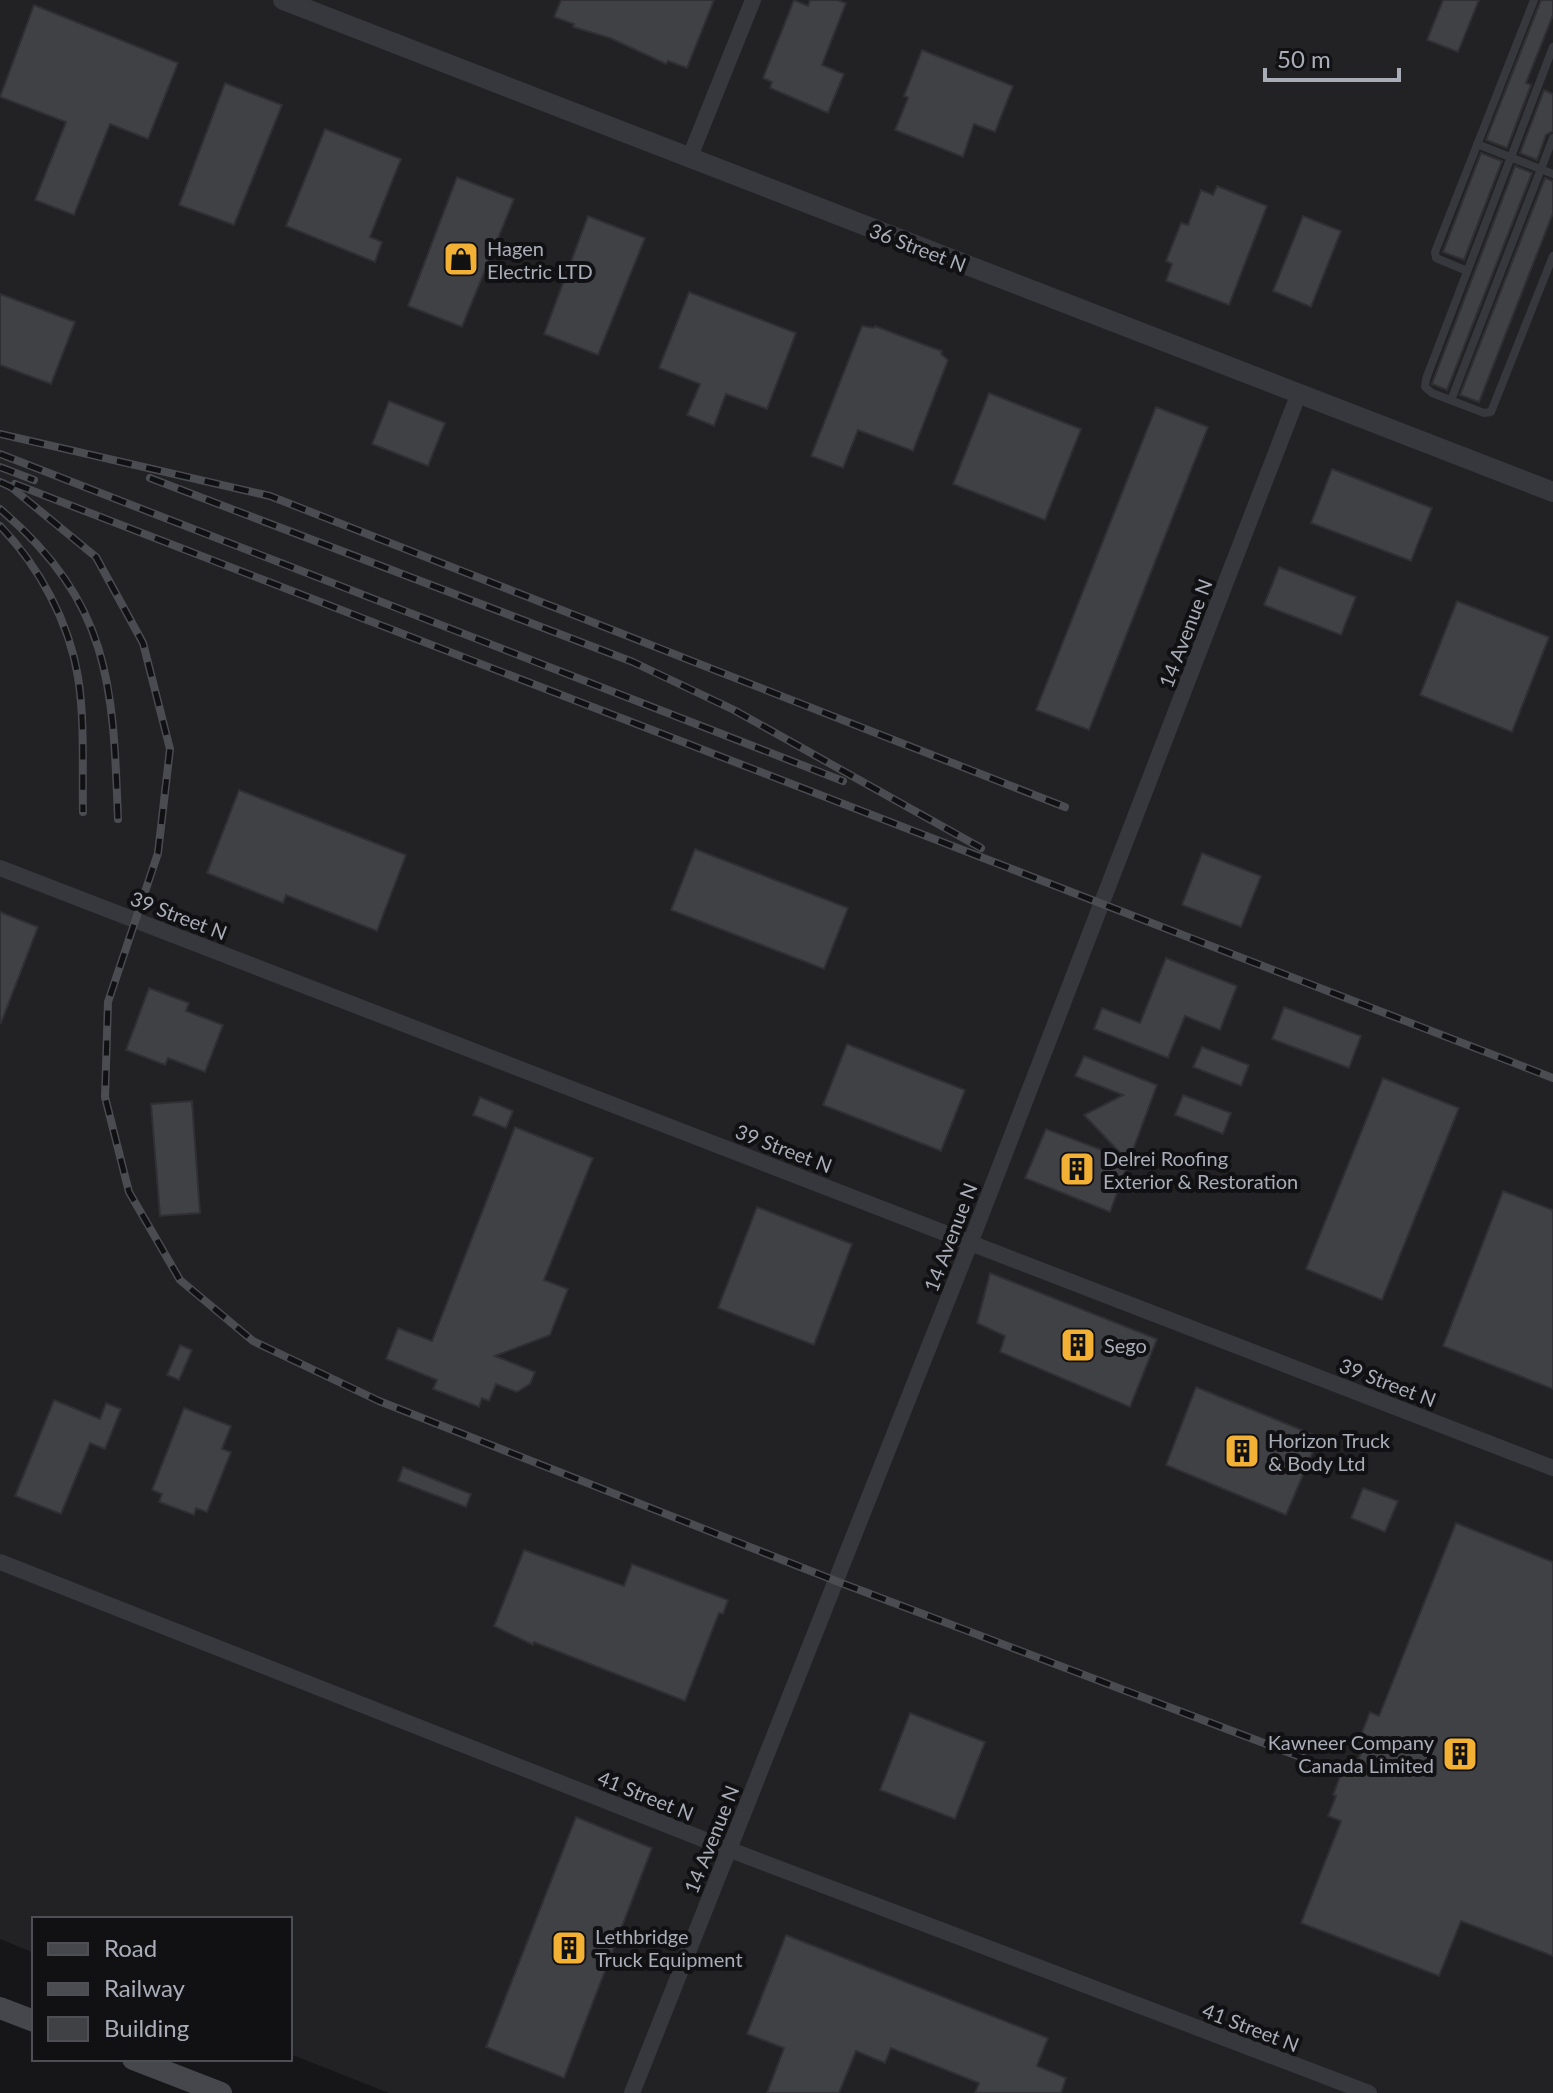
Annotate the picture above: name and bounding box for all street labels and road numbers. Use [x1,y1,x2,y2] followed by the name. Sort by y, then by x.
[866,218,970,276] street label: 36 Street N
[1153,575,1217,691] street label: 14 Avenue N
[127,886,231,944] street label: 39 Street N
[732,1119,836,1177] street label: 39 Street N
[918,1179,982,1295] street label: 14 Avenue N
[1336,1353,1440,1411] street label: 39 Street N
[595,1765,697,1825] street label: 41 Street N
[678,1782,744,1896] street label: 14 Avenue N
[1199,1998,1303,2056] street label: 41 Street N

